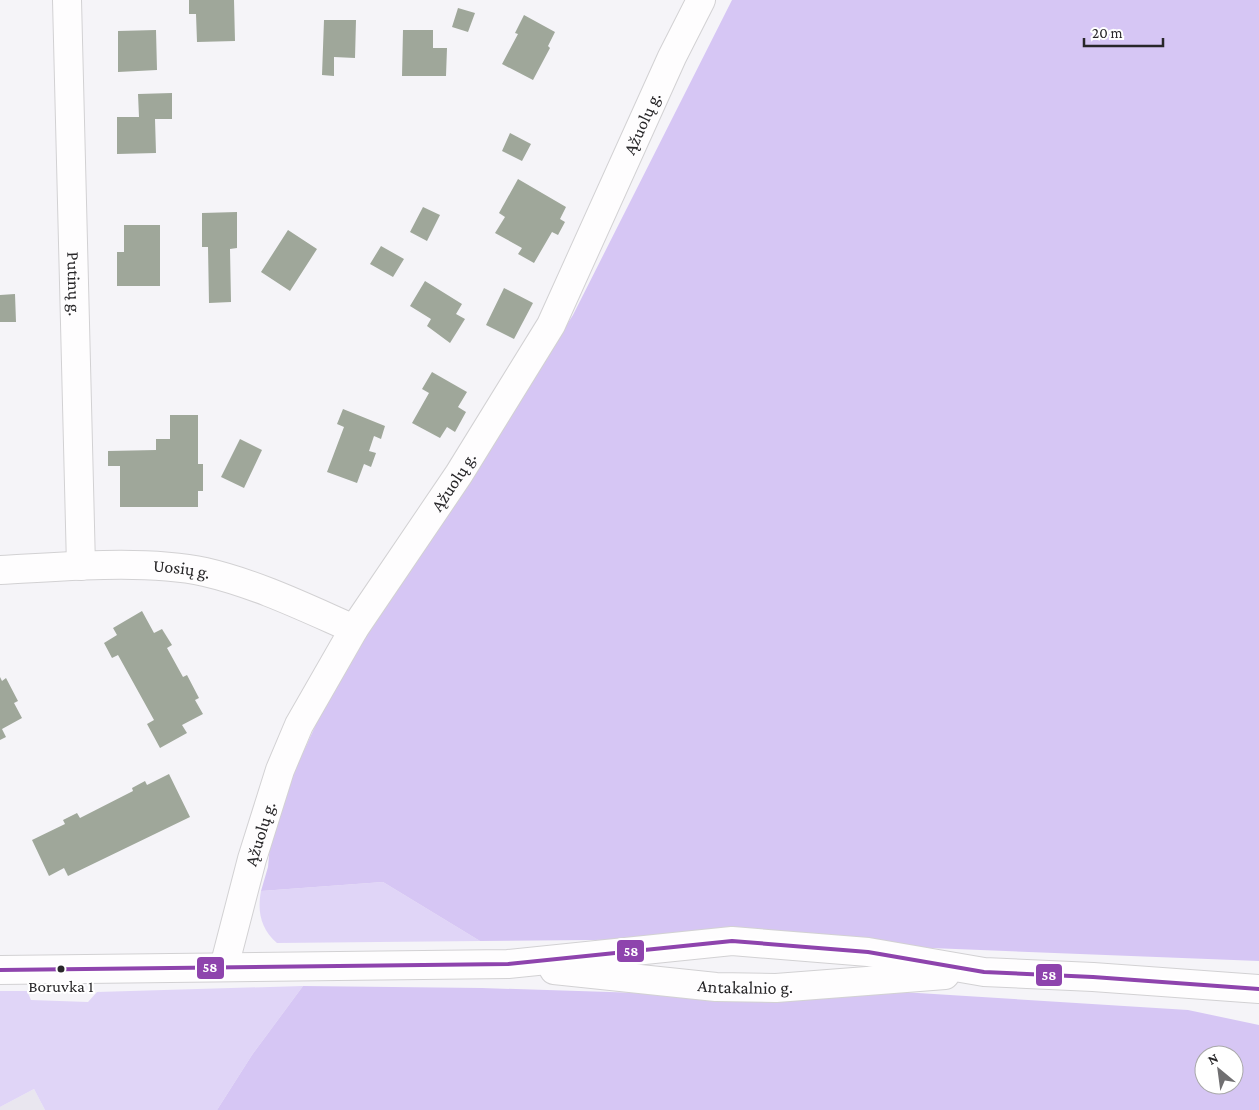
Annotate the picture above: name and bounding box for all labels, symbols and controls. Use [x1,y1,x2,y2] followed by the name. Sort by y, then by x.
[1084,15,1163,47] scale bar
[1092,25,1123,41] text: 20 m
[619,89,665,158] street label: Ąžuolų g.
[63,251,85,316] street label: Putinų g.
[427,449,480,515] street label: Ąžuolų g.
[152,556,212,583] street label: Uosių g.
[241,799,279,868] street label: Ąžuolų g.
[616,939,645,963] line badge: 58
[623,943,639,959] text: 58
[196,956,225,980] line badge: 58
[202,959,218,975] text: 58
[1035,963,1063,987] line badge: 58
[56,964,66,974] marker: Boruvka 1
[1041,967,1057,983] text: 58
[697,975,793,998] street label: Antakalnio g.
[28,977,94,996] place label: Boruvka 1
[1194,1045,1244,1095] north arrow
[1205,1049,1221,1068] text: N

